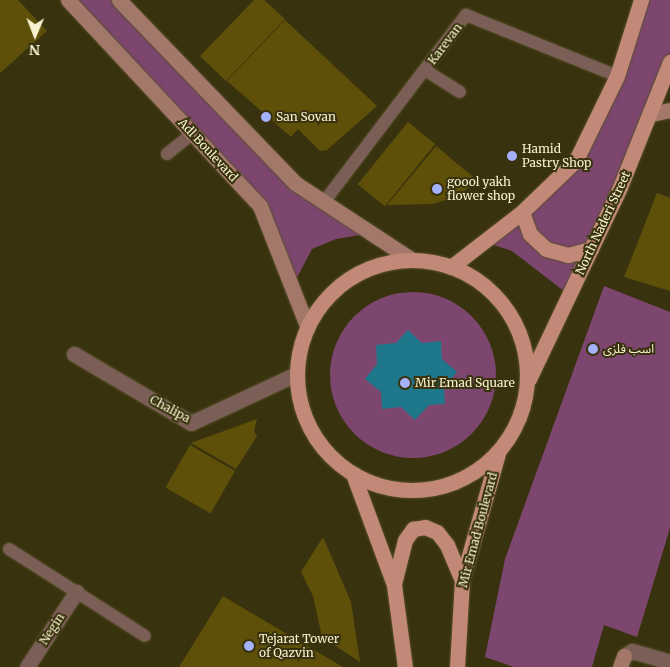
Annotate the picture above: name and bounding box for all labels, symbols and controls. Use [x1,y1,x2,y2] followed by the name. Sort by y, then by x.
[10,10,60,60] north arrow
[425,21,465,67] street label: Karevan
[29,41,40,59] text: N
[276,110,336,124] place label: San Sovan
[260,111,272,123] marker: San Sovan
[175,116,241,184] street label: Adl Boulevard
[522,142,591,170] place label: Hamid Pastry Shop
[506,150,518,162] marker: Hamid Pastry Shop
[573,169,633,277] street label: North Naderi Street
[447,175,515,203] place label: goool yakh flower shop
[431,183,443,195] marker: goool yakh flower shop
[603,342,654,356] place label: اسب فلزی
[587,343,599,355] marker: اسب فلزی
[415,376,515,390] place label: Mir Emad Square
[399,377,411,389] marker: Mir Emad Square
[147,392,193,426] street label: Chalipa
[456,471,500,589] street label: Mir Emad Boulevard
[37,611,67,647] street label: Negin
[259,632,339,660] place label: Tejarat Tower of Qazvin
[243,640,255,652] marker: Tejarat Tower of Qazvin

